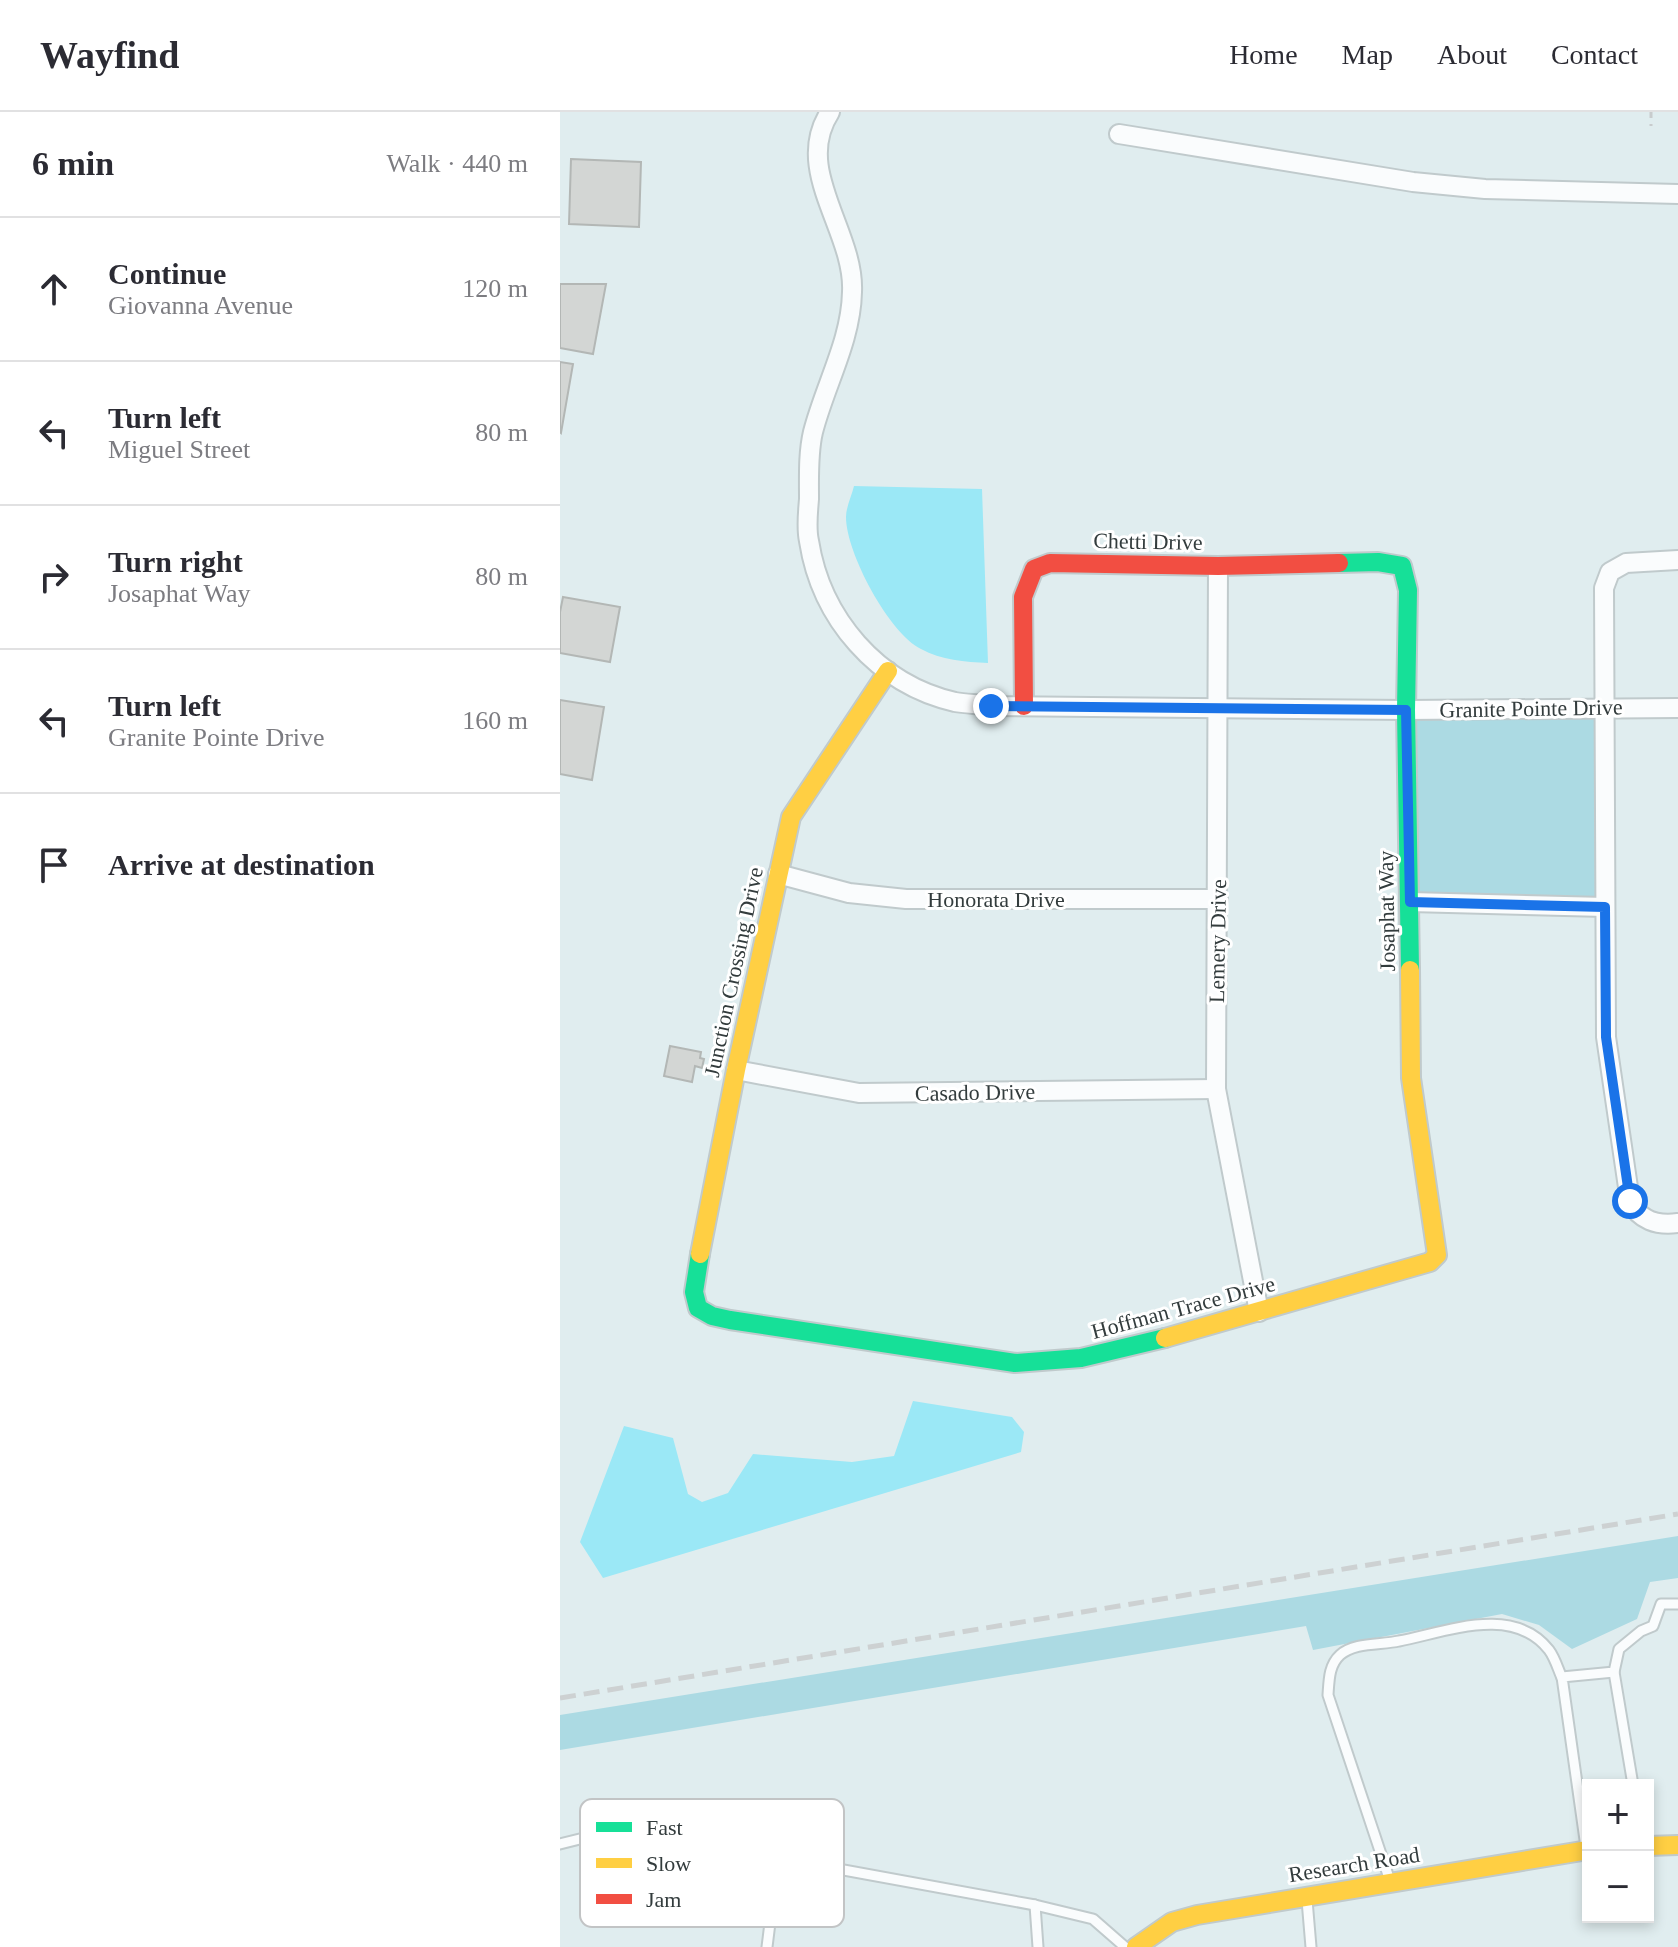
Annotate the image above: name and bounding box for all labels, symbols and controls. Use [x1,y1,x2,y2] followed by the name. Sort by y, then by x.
[40,34,179,76] text: Wayfind
[1229,39,1298,70] text: Home
[1342,39,1393,70] text: Map
[1437,39,1507,70] text: About
[1551,39,1638,70] text: Contact
[32,145,114,182] text: 6 min
[386,149,528,178] text: Walk · 440 m
[108,257,226,290] text: Continue
[32,267,76,311] icon: ahead
[462,274,528,303] text: 120 m
[108,291,293,320] text: Giovanna Avenue
[108,401,221,434] text: Turn left
[32,411,76,455] icon: left
[475,418,528,447] text: 80 m
[108,435,250,464] text: Miguel Street
[1093,528,1203,555] street label: Chetti Drive
[108,545,243,578] text: Turn right
[32,555,76,599] icon: right
[475,562,528,591] text: 80 m
[108,579,251,608] text: Josaphat Way
[973,688,1009,724] route end
[108,689,221,722] text: Turn left
[1439,694,1623,723] street label: Granite Pointe Drive
[32,699,76,743] icon: left
[462,706,528,735] text: 160 m
[108,723,325,752] text: Granite Pointe Drive
[32,843,76,887] icon: arrive
[108,848,375,881] text: Arrive at destination
[1373,850,1400,972] street label: Josaphat Way
[699,865,768,1079] street label: Junction Crossing Drive
[1204,879,1231,1003] street label: Lemery Drive
[927,887,1065,912] street label: Honorata Drive
[915,1079,1035,1106] street label: Casado Drive
[1612,1183,1648,1219] route start
[1089,1271,1278,1344] street label: Hoffman Trace Drive
[1582,1779,1654,1923] map controls
[1582,1779,1654,1851] button: +
[580,1799,844,1927] legend
[646,1815,683,1840] text: Fast
[1287,1842,1421,1887] street label: Research Road
[646,1851,691,1876] text: Slow
[1582,1851,1654,1923] button: −
[646,1887,681,1912] text: Jam

